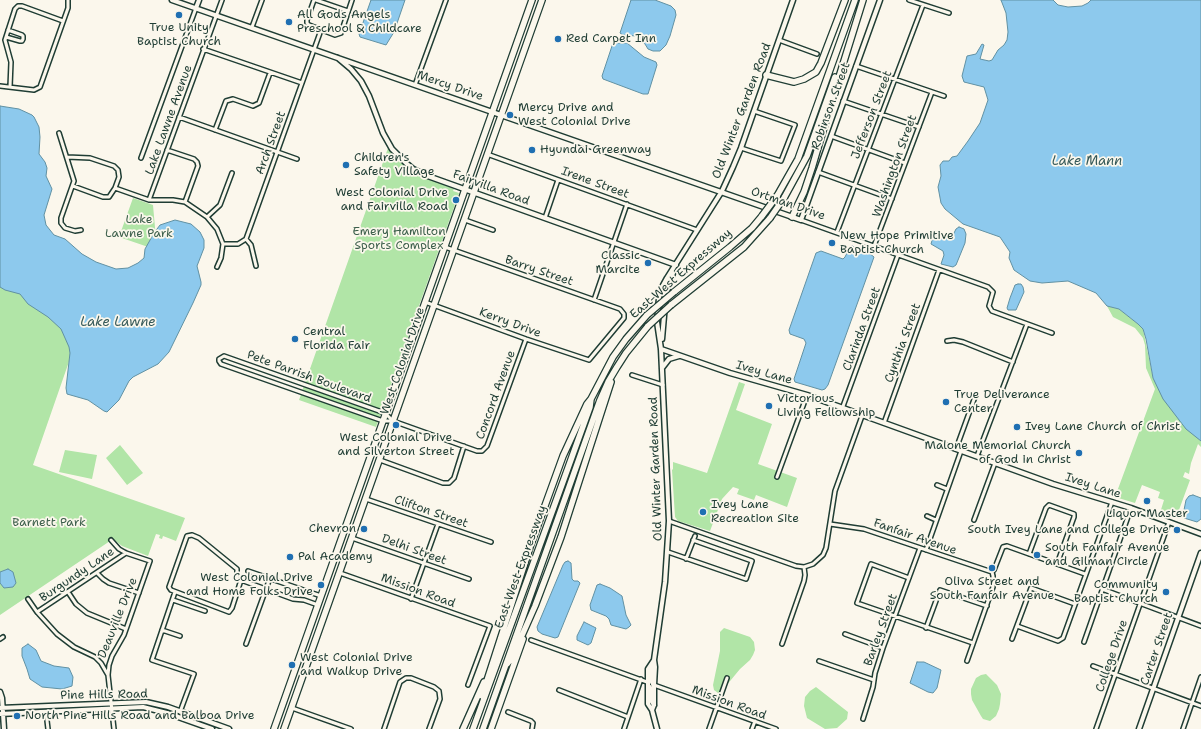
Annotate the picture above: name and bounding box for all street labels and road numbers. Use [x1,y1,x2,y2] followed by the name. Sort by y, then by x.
[709,41,775,181] street label: Old Winter Garden Road
[808,60,854,152] street label: Robinson Street
[142,63,196,177] street label: Lake Lawne Avenue
[415,68,485,104] street label: Mercy Drive
[849,69,895,161] street label: Jefferson Street
[253,109,289,177] street label: Arch Street
[870,113,920,219] street label: Washington Street
[559,164,631,202] street label: Irene Street
[451,167,531,209] street label: Fairvilla Road
[749,185,827,223] street label: Ortman Drive
[627,226,735,322] street label: East-West Expressway
[503,253,575,289] street label: Barry Street
[840,285,884,373] street label: Clarinda Street
[882,301,924,385] street label: Cynthia Street
[378,305,428,417] street label: West Colonial Drive
[477,305,543,341] street label: Kerry Drive
[245,348,373,406] street label: Pete Parrish Boulevard
[473,348,519,442] street label: Concord Avenue
[734,358,794,388] street label: Ivey Lane
[646,397,666,541] street label: Old Winter Garden Road
[1063,470,1123,502] street label: Ivey Lane
[392,493,470,531] street label: Clifton Street
[492,503,550,631] street label: East-West Expressway
[871,516,959,558] street label: Fanfair Avenue
[380,532,448,568] street label: Delhi Street
[37,545,117,605] street label: Burgundy Lane
[379,571,457,611] street label: Mission Road
[95,576,141,660] street label: Deauville Drive
[861,592,901,668] street label: Barley Street
[1138,611,1176,687] street label: Carter Street
[1093,618,1131,694] street label: College Drive
[690,683,768,723] street label: Mission Road
[60,687,148,703] street label: Pine Hills Road

